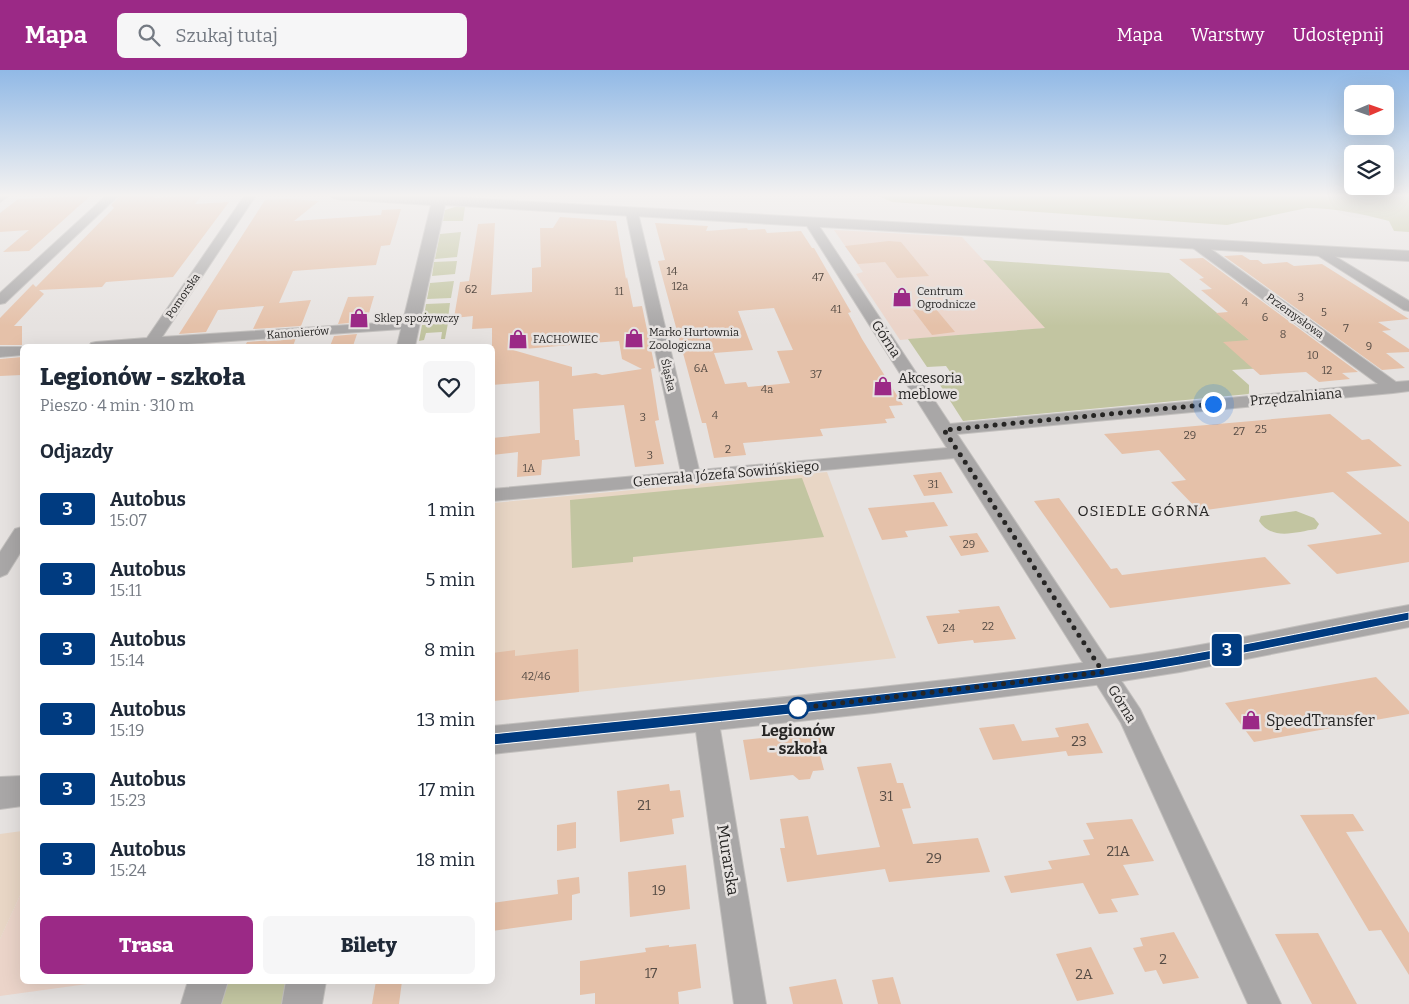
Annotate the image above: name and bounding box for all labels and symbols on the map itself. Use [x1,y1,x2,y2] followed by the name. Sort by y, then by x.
[1344,85,1394,135] north arrow
[667,265,678,278] house number: 14
[163,271,203,321] street label: Pomorska
[812,271,824,284] house number: 47
[672,280,688,293] house number: 12a
[465,283,477,296] house number: 62
[615,285,624,298] house number: 11
[917,285,976,311] place label: Centrum Ogrodnicze
[891,286,913,308] shop icon: Centrum Ogrodnicze
[1264,291,1326,341] street label: Przemysłowa
[1298,291,1304,304] house number: 3
[1242,296,1249,309] house number: 4
[831,303,842,316] house number: 41
[1321,306,1327,319] house number: 5
[348,307,370,329] shop icon: Sklep spożywczy
[1262,311,1268,324] house number: 6
[374,312,459,325] place label: Sklep spożywczy
[868,317,904,361] street label: Górna
[1343,322,1349,335] house number: 7
[266,324,330,342] street label: Kanonierów
[649,326,739,352] place label: Marko Hurtownia Zoologiczna
[623,327,645,349] shop icon: Marko Hurtownia Zoologiczna
[507,328,529,350] shop icon: FACHOWIEC
[1280,328,1286,341] house number: 8
[533,333,598,346] place label: FACHOWIEC
[1366,340,1372,353] house number: 9
[1307,349,1319,362] house number: 10
[658,357,679,392] street label: Śląska
[694,362,708,375] house number: 6A
[1322,364,1332,377] house number: 12
[810,368,822,381] house number: 37
[898,370,962,403] place label: Akcesoria meblowe
[872,375,894,397] shop icon: Akcesoria meblowe
[761,383,773,396] house number: 4a
[1249,384,1343,410] street label: Przędzalniana
[1201,392,1226,417] your location
[712,409,719,422] house number: 4
[640,411,646,424] house number: 3
[1255,423,1267,436] house number: 25
[1233,425,1245,438] house number: 27
[1184,429,1196,442] house number: 29
[725,443,731,456] house number: 2
[647,449,653,462] house number: 3
[632,457,820,491] street label: Generała Józefa Sowińskiego
[523,462,535,475] house number: 1A
[928,478,939,491] house number: 31
[1078,502,1210,520] district label: OSIEDLE GÓRNA
[963,538,975,551] house number: 29
[982,620,994,633] house number: 22
[943,622,956,635] house number: 24
[1211,634,1243,666] line badge: 3
[522,670,550,683] house number: 42/46
[1104,682,1140,726] street label: Górna
[787,697,809,719] marker: Legionów - szkoła
[1240,709,1262,731] shop icon: SpeedTransfer
[1266,711,1375,730] place label: SpeedTransfer
[761,721,835,758] place label: Legionów - szkoła
[1071,733,1087,750] house number: 23
[879,788,893,805] house number: 31
[637,797,651,814] house number: 21
[713,823,743,897] street label: Murarska
[1106,843,1130,860] house number: 21A
[926,850,942,867] house number: 29
[652,882,666,899] house number: 19
[1159,951,1167,968] house number: 2
[645,965,657,982] house number: 17
[1075,966,1093,983] house number: 2A

